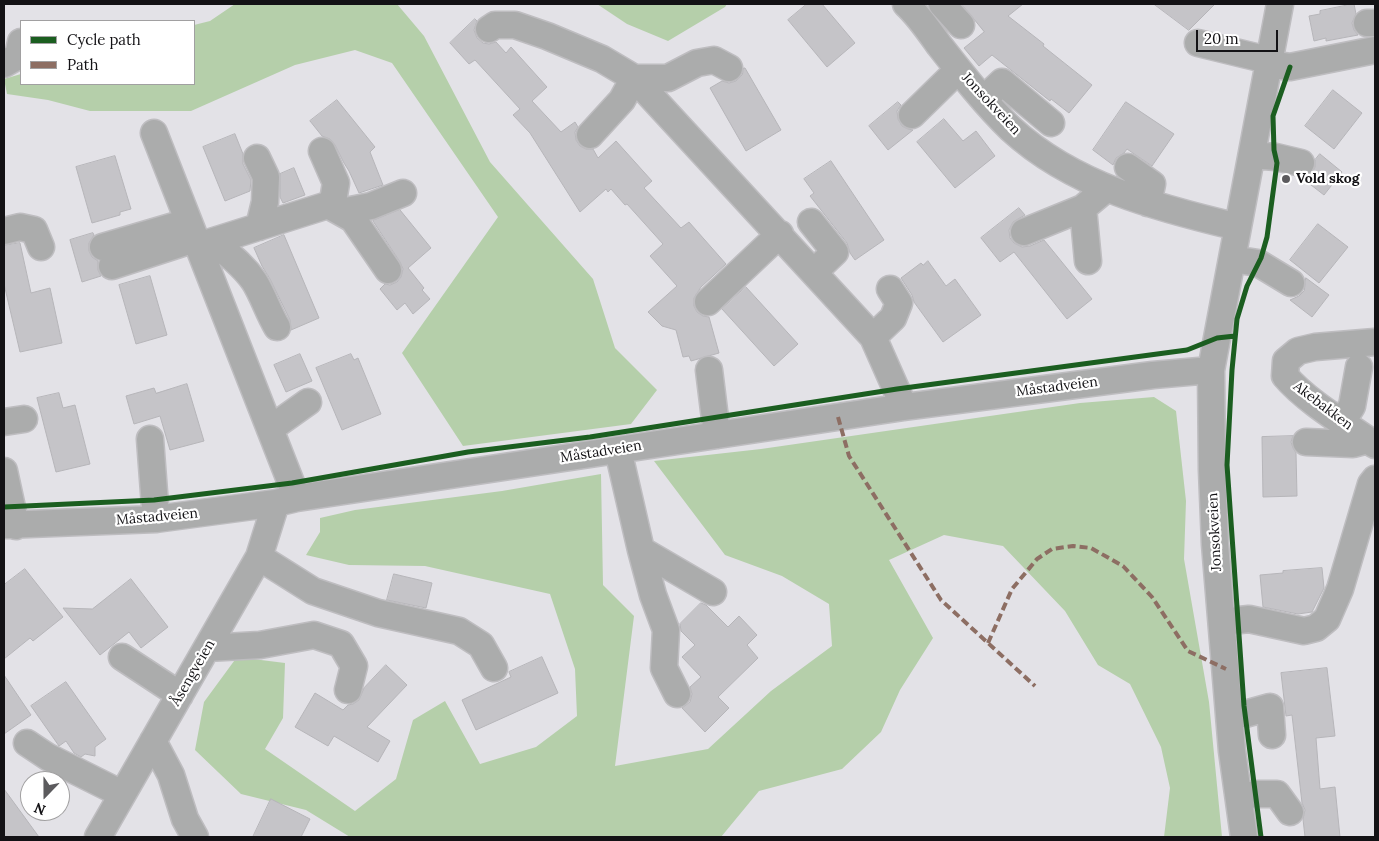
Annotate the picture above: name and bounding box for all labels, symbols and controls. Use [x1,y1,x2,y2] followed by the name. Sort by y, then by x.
[20,20,195,85] legend
[1199,20,1282,52] scale bar
[1204,29,1239,48] text: 20 m
[67,30,141,49] text: Cycle path
[67,55,98,74] text: Path
[958,70,1024,138] street label: Jonsokveien
[1296,171,1360,187] place label: Vold skog
[1280,173,1292,185] marker: Vold skog
[1015,374,1099,400] street label: Måstadveien
[1290,378,1356,434] street label: Akebakken
[559,437,643,467] street label: Måstadveien
[1205,492,1225,572] street label: Jonsokveien
[115,505,199,529] street label: Måstadveien
[167,637,219,709] street label: Åsengveien
[20,771,70,821] north arrow
[31,799,48,819] text: N

